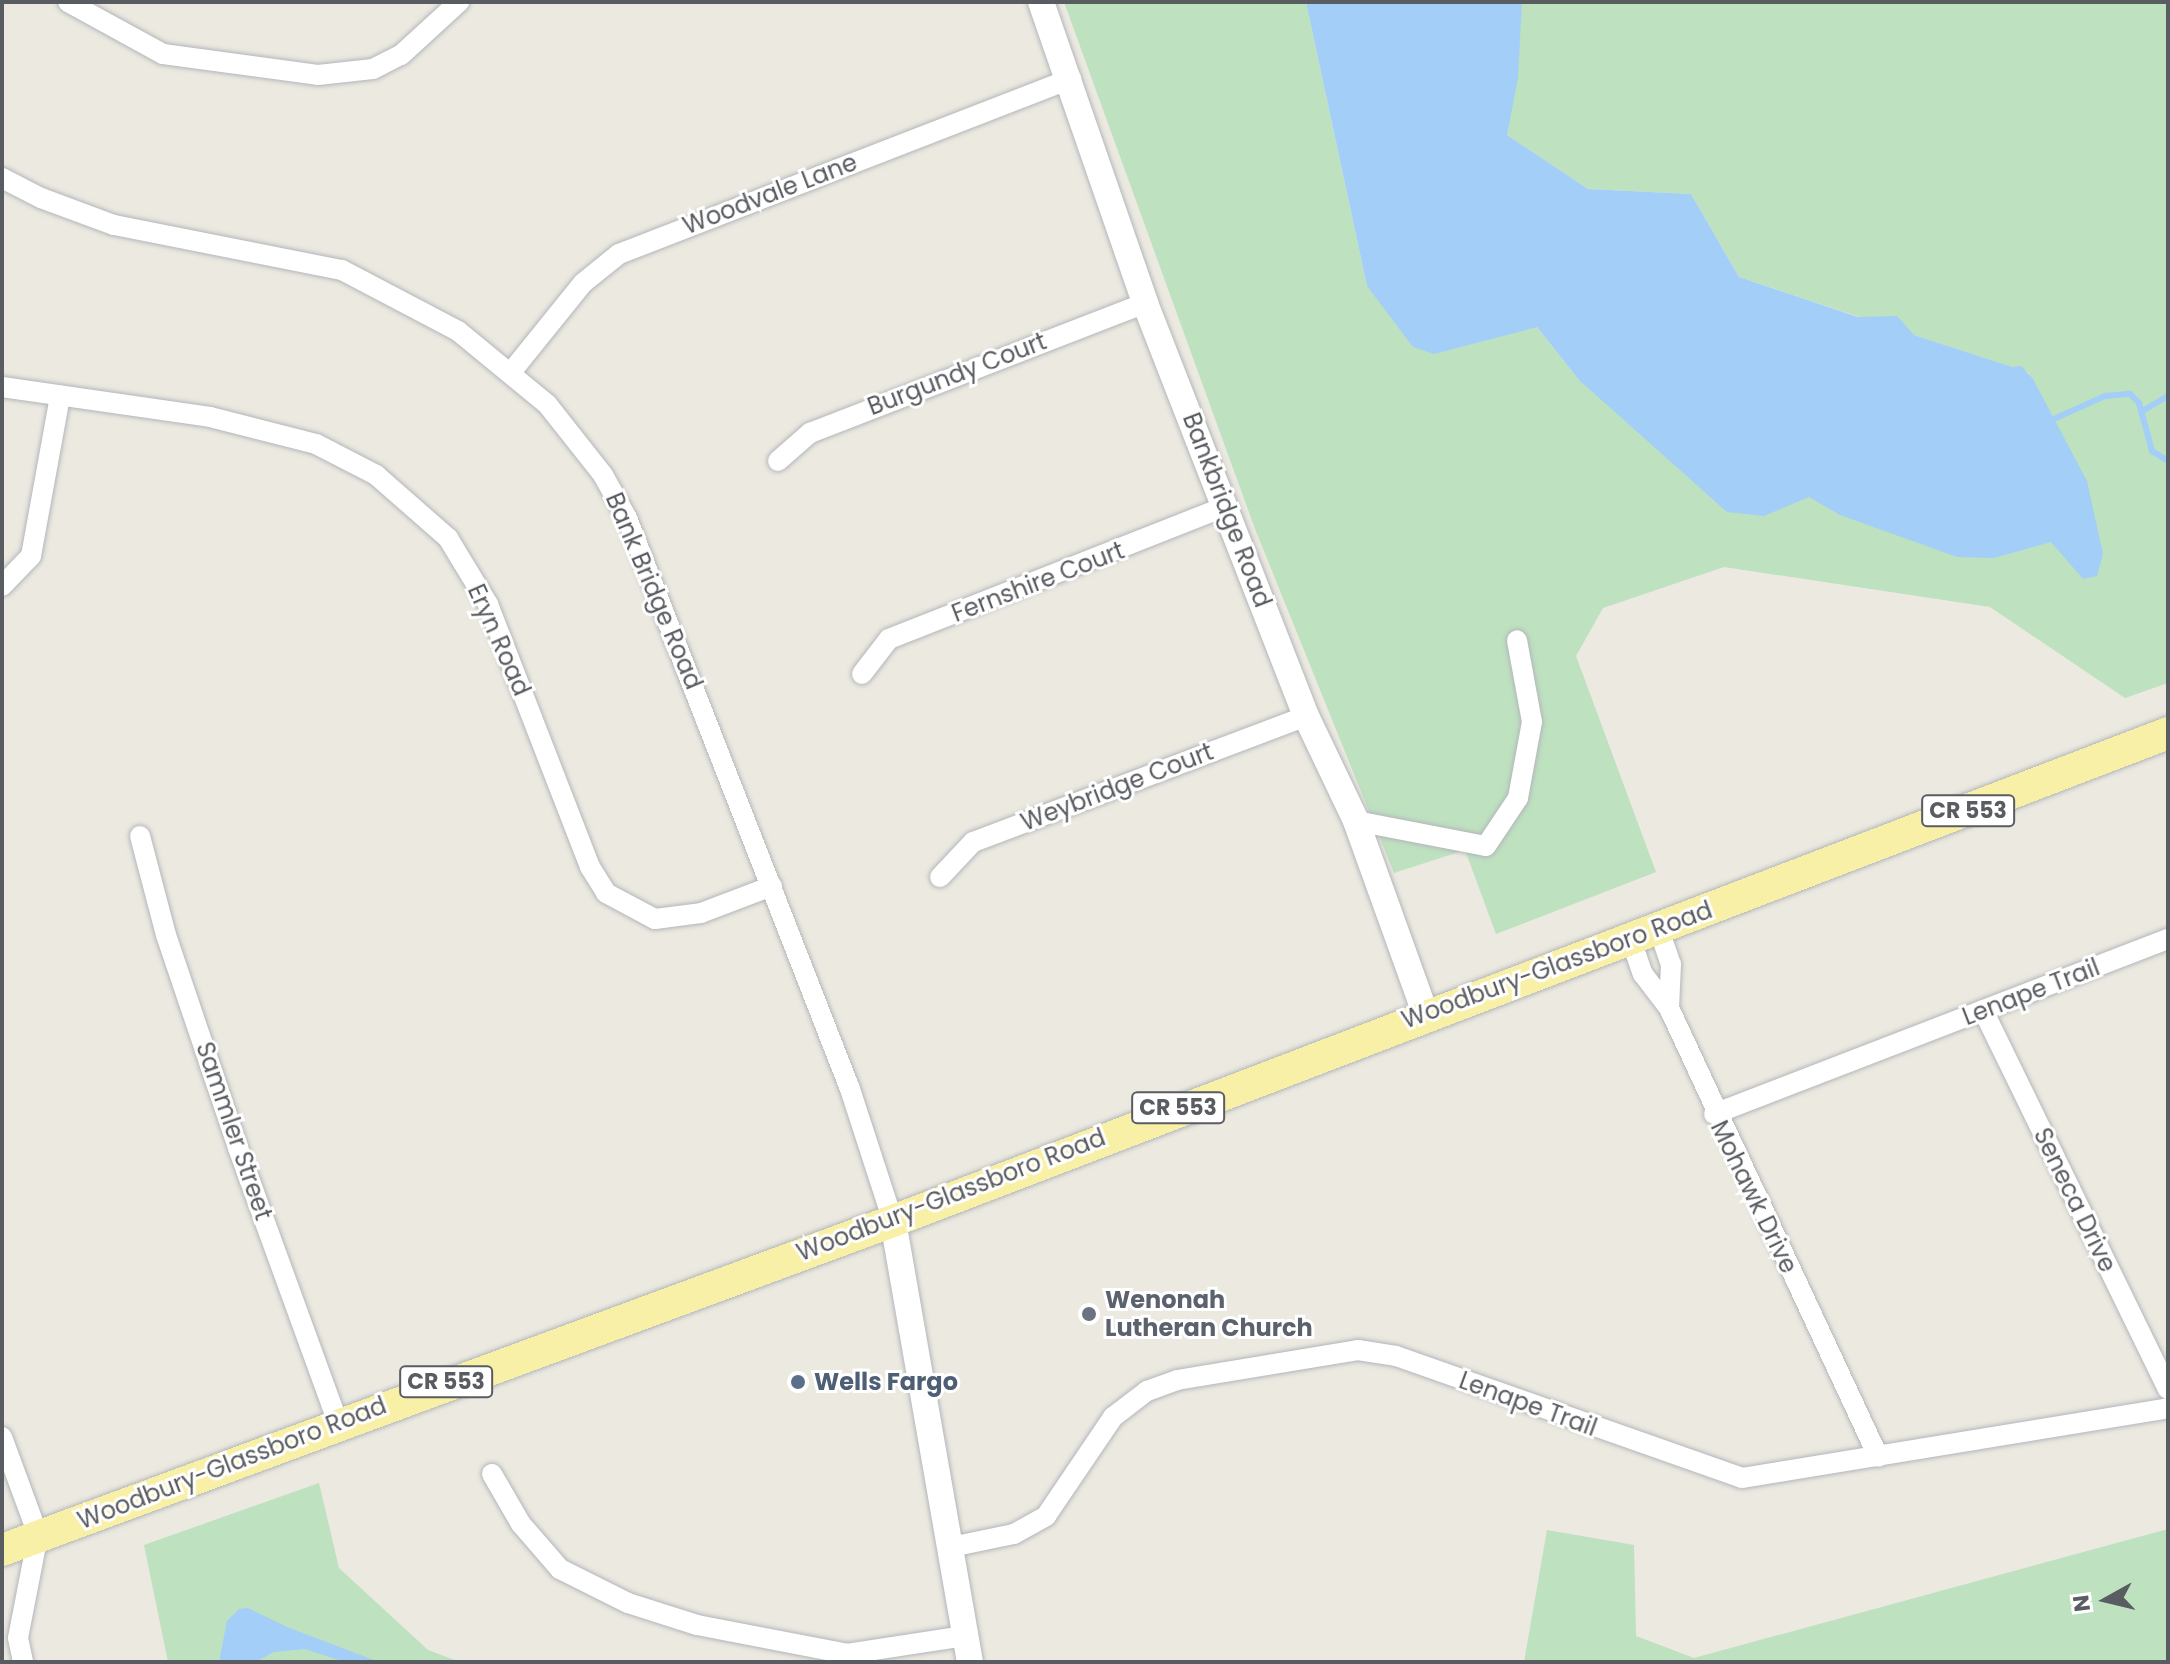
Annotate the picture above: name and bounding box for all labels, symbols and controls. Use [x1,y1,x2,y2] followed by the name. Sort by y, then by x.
[679,148,861,240] street label: Woodvale Lane
[864,327,1050,421] street label: Burgundy Court
[1177,409,1277,611] street label: Bankbridge Road
[600,488,708,694] street label: Bank Bridge Road
[948,536,1128,628] street label: Fernshire Court
[462,580,536,700] street label: Eryn Road
[1017,737,1217,837] street label: Weybridge Court
[1920,793,2016,829] road number: CR 553
[1398,895,1716,1035] street label: Woodbury-Glassboro Road
[1958,953,2104,1031] street label: Lenape Trail
[190,1038,278,1224] street label: Sammler Street
[1130,1090,1226,1126] road number: CR 553
[1705,1116,1803,1278] street label: Mohawk Drive
[793,1123,1109,1267] street label: Woodbury-Glassboro Road
[2028,1123,2122,1277] street label: Seneca Drive
[1105,1286,1313,1342] place label: Wenonah Lutheran Church
[1080,1305,1098,1323] marker: Wenonah Lutheran Church
[398,1364,494,1400] road number: CR 553
[1455,1366,1601,1442] street label: Lenape Trail
[814,1368,958,1396] place label: Wells Fargo
[789,1373,807,1391] marker: Wells Fargo
[74,1391,390,1535] street label: Woodbury-Glassboro Road
[2066,1560,2146,1640] north arrow
[2065,1593,2098,1614] text: N

